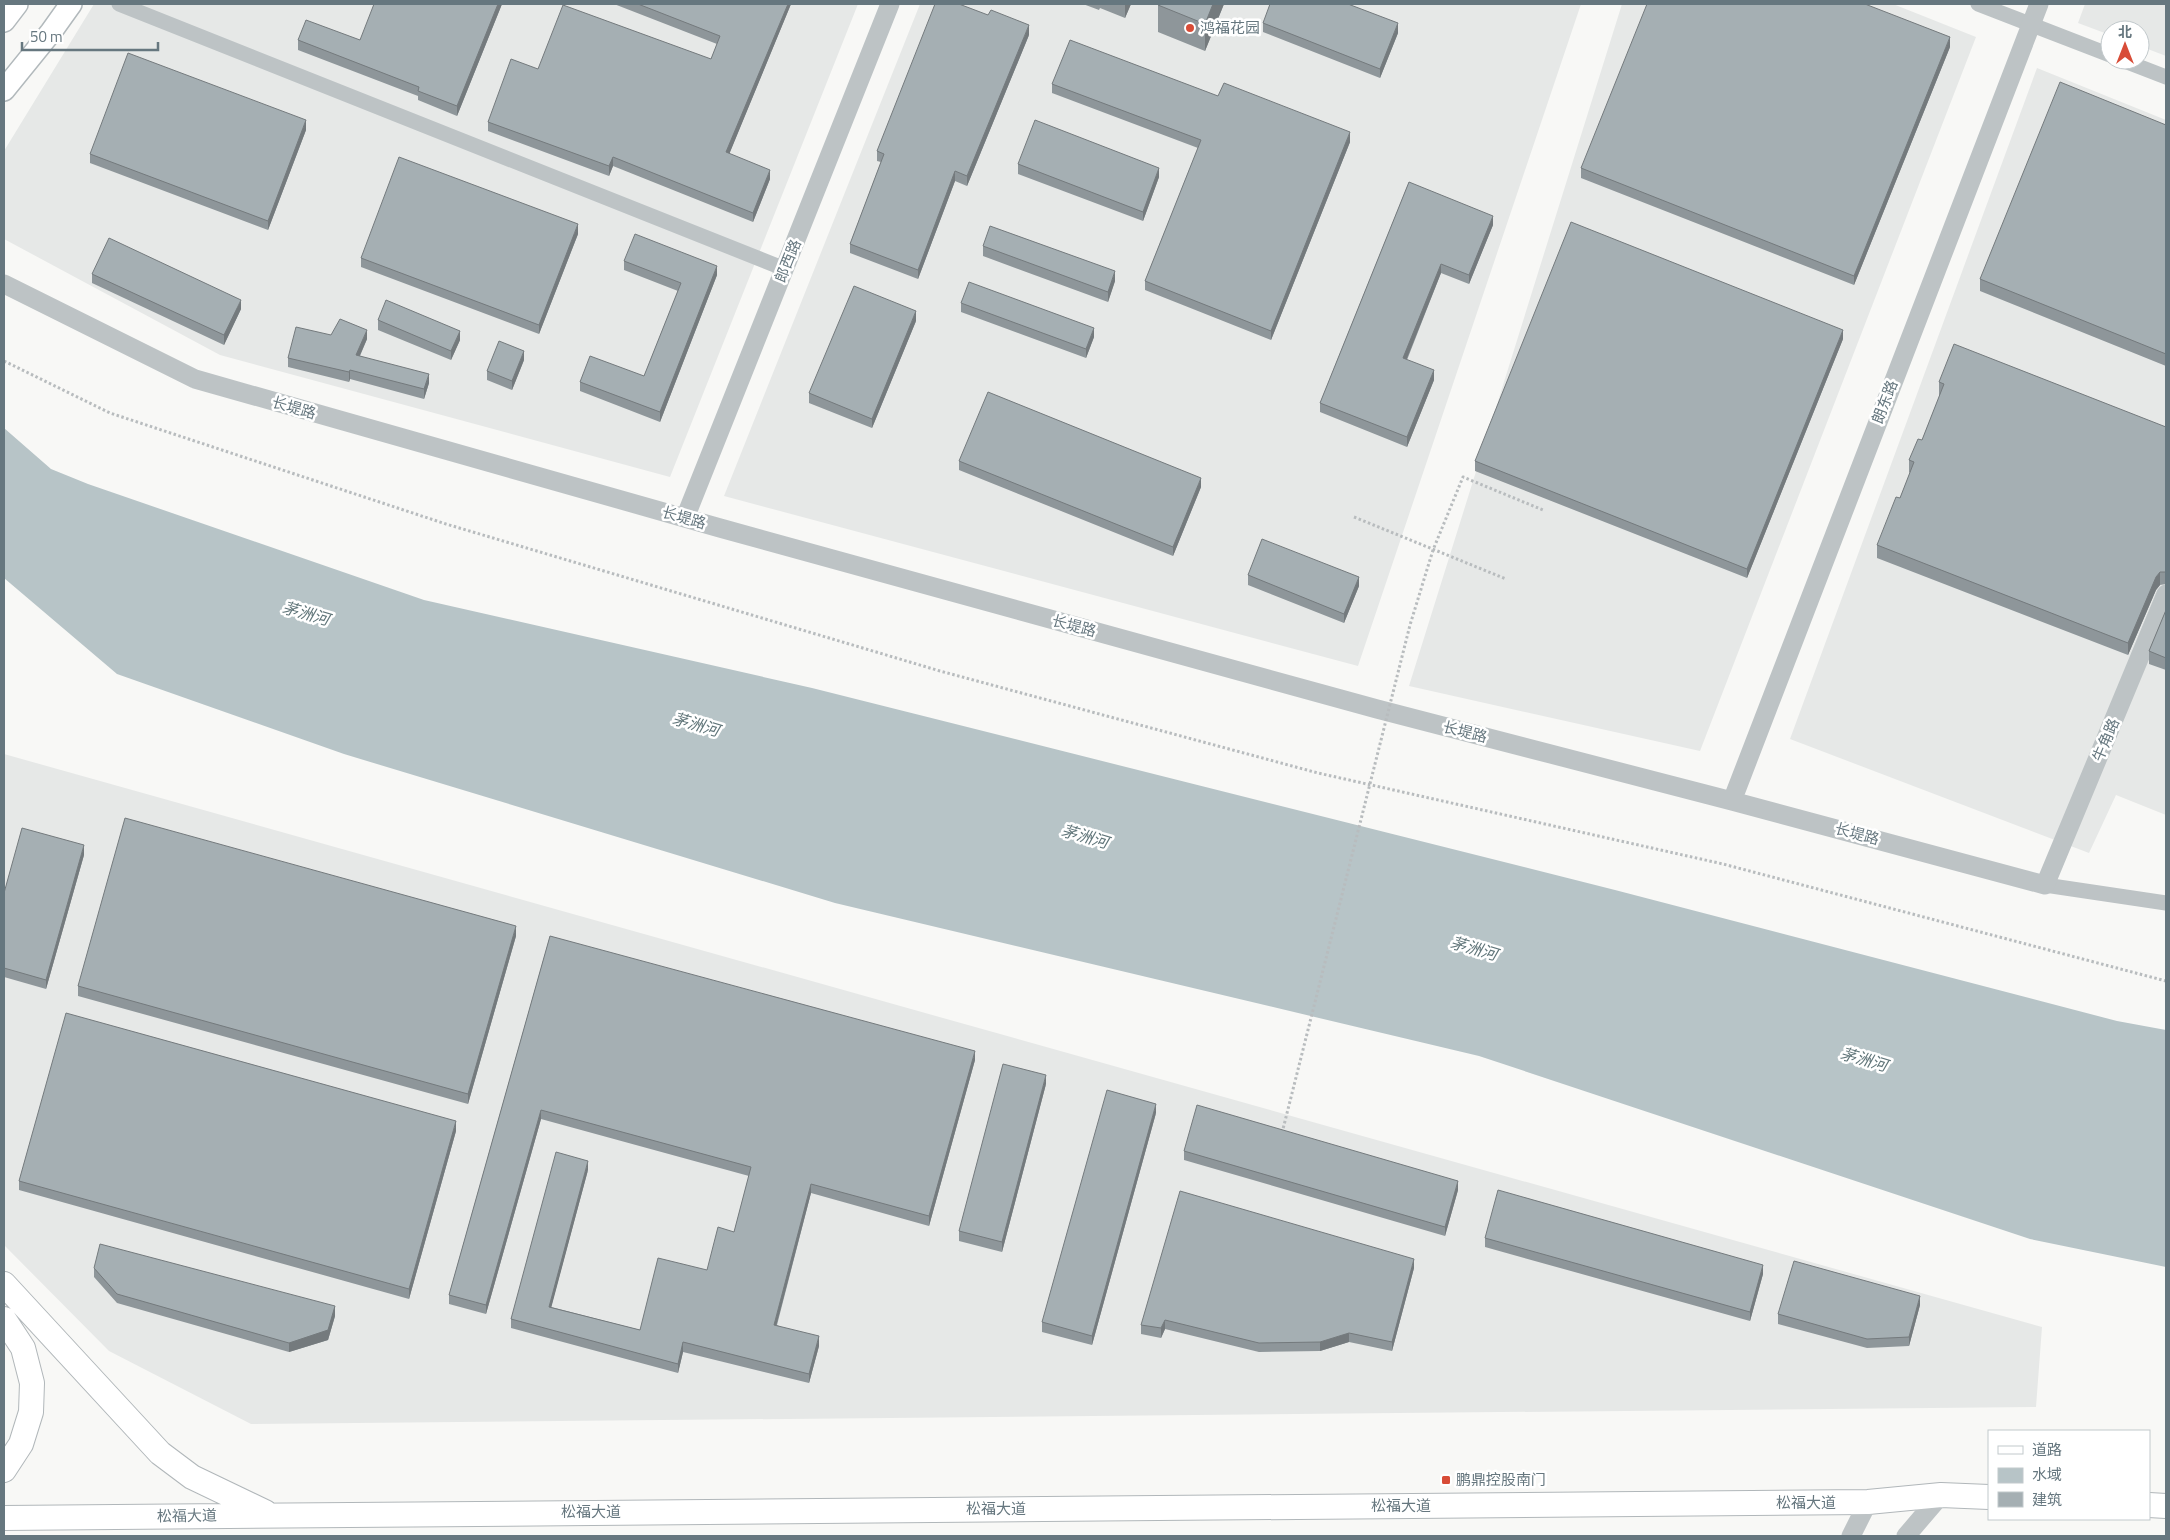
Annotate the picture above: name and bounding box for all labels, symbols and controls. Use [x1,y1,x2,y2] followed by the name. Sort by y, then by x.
[1200,16,1260,39] place label: 鸿福花园
[22,20,159,52] scale bar
[2100,20,2150,70] north arrow
[2118,21,2132,42] text: 北
[1184,22,1196,34] marker: 鸿福花园
[30,25,63,48] text: 50 m
[768,236,807,286] street label: 郎西路
[1866,377,1903,427] street label: 朗东路
[269,390,319,425] street label: 长堤路
[659,500,709,535] street label: 长堤路
[280,595,335,632] water label: 茅洲河
[1049,609,1099,642] street label: 长堤路
[670,706,725,743] water label: 茅洲河
[1440,715,1490,748] street label: 长堤路
[2086,715,2125,765] street label: 牛角路
[1832,817,1882,850] street label: 长堤路
[1059,818,1114,855] water label: 茅洲河
[1448,930,1503,967] water label: 茅洲河
[1838,1041,1893,1078] water label: 茅洲河
[1988,1430,2150,1520] legend
[2032,1438,2062,1461] text: 道路
[2032,1463,2062,1486] text: 水域
[1456,1468,1546,1491] place label: 鹏鼎控股南门
[1440,1474,1452,1486] marker: 鹏鼎控股南门
[2032,1488,2062,1511] text: 建筑
[1776,1491,1836,1514] street label: 松福大道
[1371,1494,1431,1517] street label: 松福大道
[966,1497,1026,1520] street label: 松福大道
[561,1500,621,1523] street label: 松福大道
[157,1503,217,1528] street label: 松福大道

